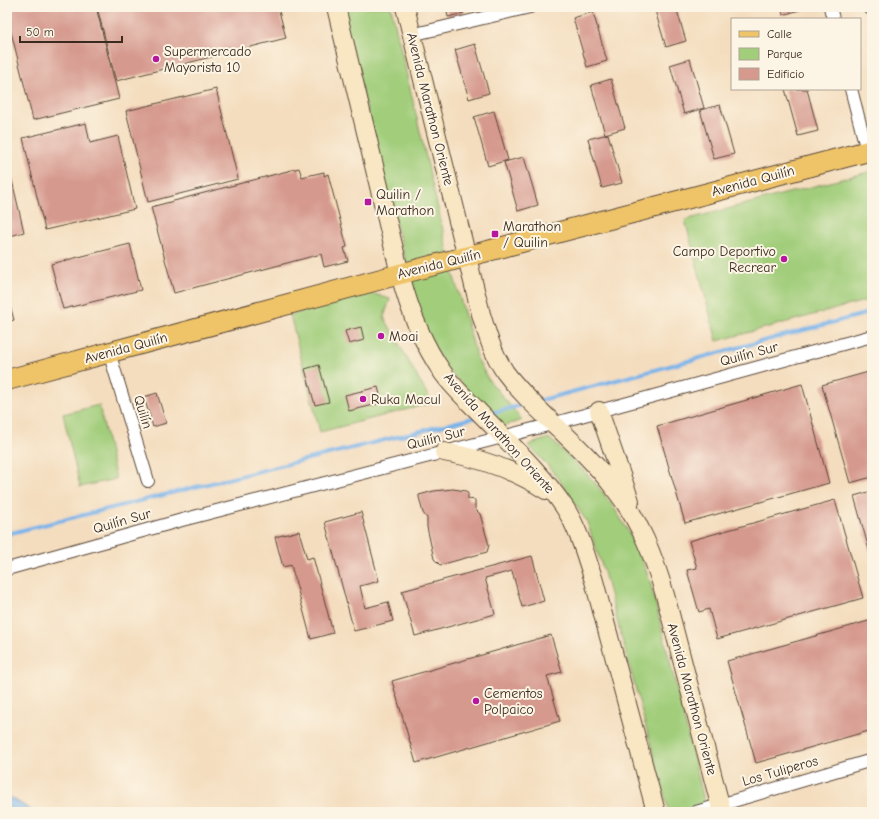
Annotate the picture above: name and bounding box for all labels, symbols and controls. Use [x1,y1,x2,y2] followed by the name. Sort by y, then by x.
[20,18,122,44] scale bar
[731,18,861,90] legend
[26,25,54,39] text: 50 m
[767,27,792,41] text: Calle
[403,31,457,187] street label: Avenida Marathon Oriente
[164,43,251,76] place label: Supermercado Mayorista 10
[767,47,802,61] text: Parque
[151,54,161,64] marker: Supermercado Mayorista 10
[767,67,804,81] text: Edificio
[710,162,796,200] street label: Avenida Quilín
[376,186,434,219] place label: Quilin / Marathon
[363,197,373,207] marker: Quilin / Marathon
[503,218,561,251] place label: Marathon / Quilin
[490,229,500,239] marker: Marathon / Quilin
[673,243,776,276] place label: Campo Deportivo Recrear
[396,245,482,283] street label: Avenida Quilín
[779,254,789,264] marker: Campo Deportivo Recrear
[389,328,419,345] place label: Moai
[83,329,169,367] street label: Avenida Quilín
[376,331,386,341] marker: Moai
[718,338,780,370] street label: Quilín Sur
[440,369,558,497] street label: Avenida Marathon Oriente
[371,391,441,408] place label: Ruka Macul
[130,393,156,431] street label: Quilín
[358,394,368,404] marker: Ruka Macul
[405,422,467,453] street label: Quilín Sur
[91,505,153,537] street label: Quilín Sur
[663,621,721,777] street label: Avenida Marathon Oriente
[484,685,543,718] place label: Cementos Polpaico
[471,696,481,706] marker: Cementos Polpaico
[740,752,820,790] street label: Los Tuliperos

